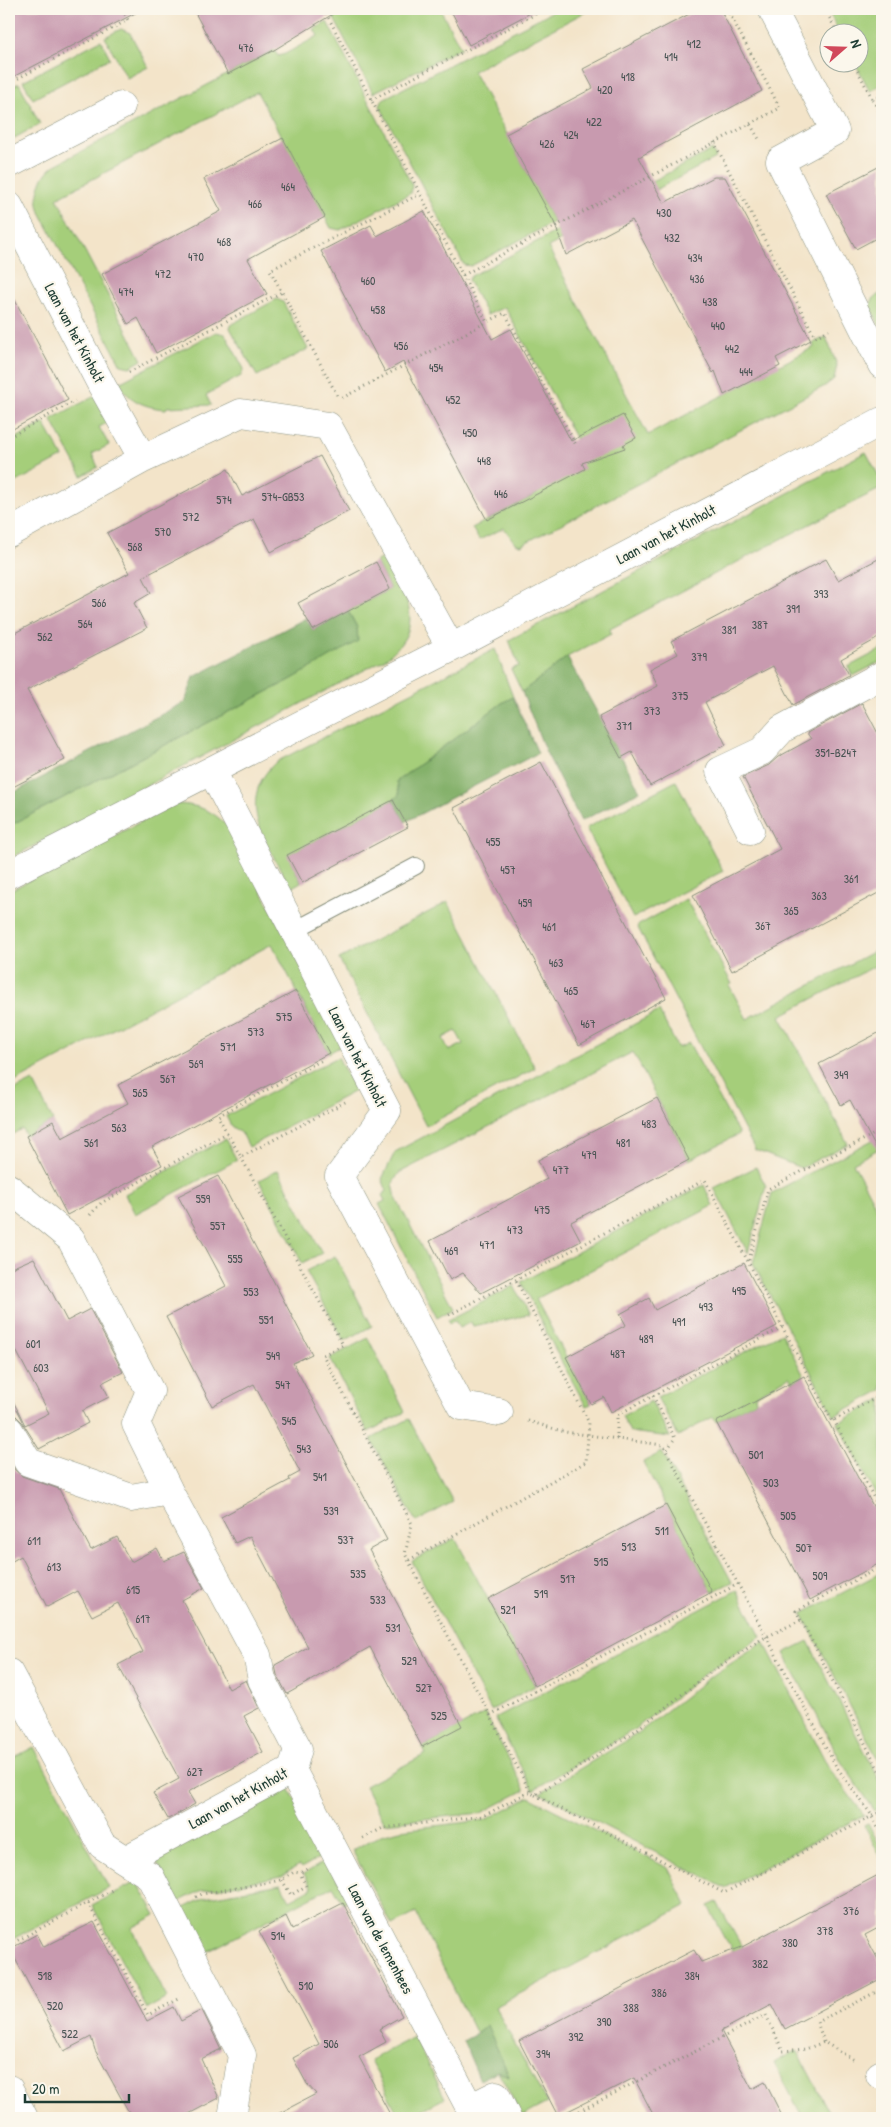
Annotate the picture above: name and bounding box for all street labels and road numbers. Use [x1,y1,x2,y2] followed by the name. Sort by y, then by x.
[40,279,110,387] street label: Laan van het Kinholt
[612,499,720,569] street label: Laan van het Kinholt
[324,1003,393,1112] street label: Laan van het Kinholt
[185,1762,292,1834] street label: Laan van het Kinholt
[343,1880,419,1998] street label: Laan van de Iemenhees

